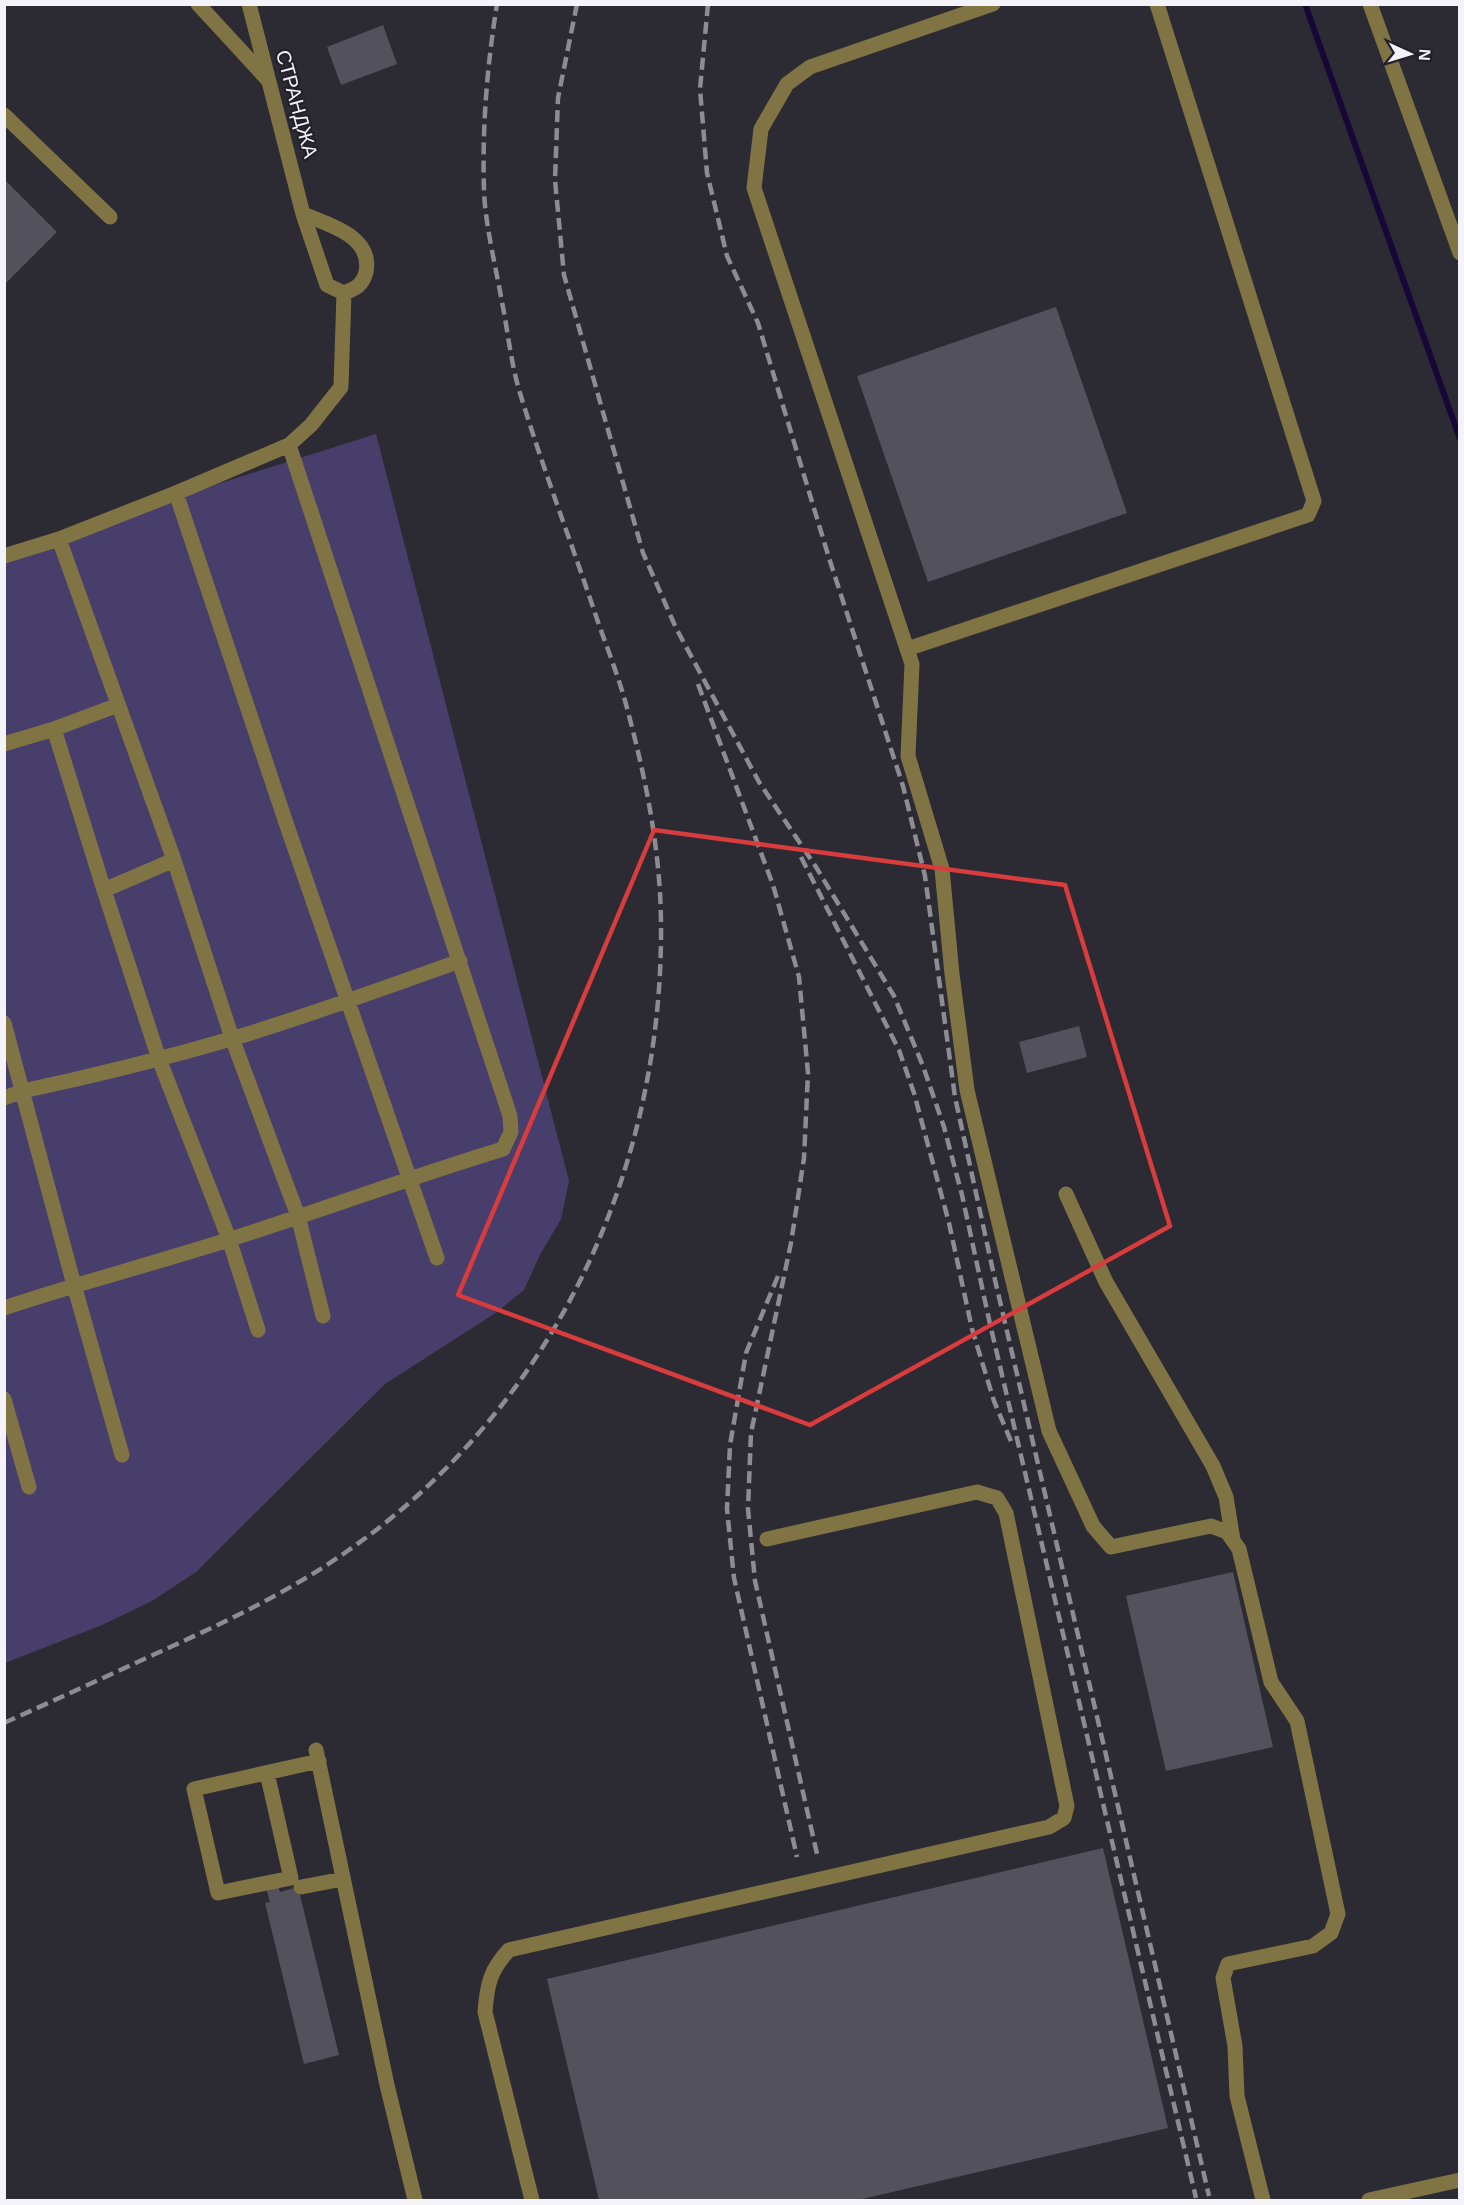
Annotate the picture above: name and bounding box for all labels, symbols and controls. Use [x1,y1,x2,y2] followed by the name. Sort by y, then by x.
[1380,24,1440,84] north arrow
[272,47,322,161] street label: СТРАНДЖА
[1416,49,1433,61] text: N

